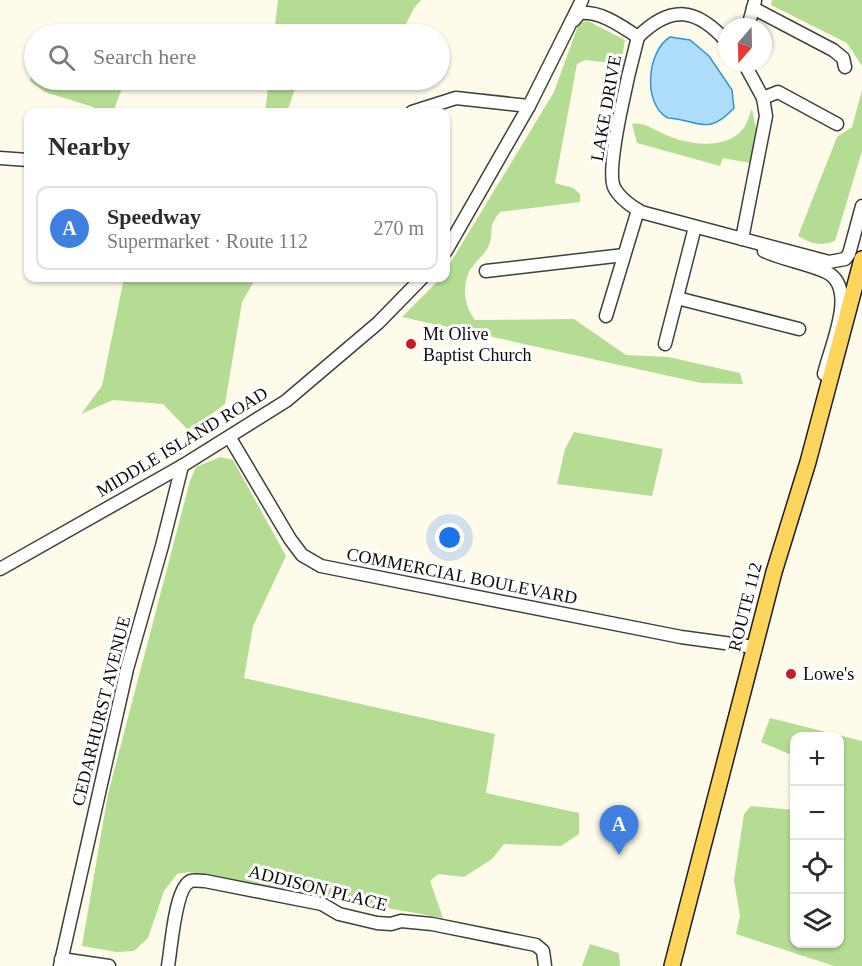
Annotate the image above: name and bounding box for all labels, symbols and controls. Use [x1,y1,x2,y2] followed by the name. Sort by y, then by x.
[718,18,772,72] north arrow
[24,24,450,90] search box
[45,41,78,74] icon: search
[93,44,196,69] text: Search here
[587,53,625,163] street label: LAKE DRIVE
[48,132,130,161] text: Nearby
[107,204,201,229] text: Speedway
[62,217,77,239] text: A
[373,217,424,239] text: 270 m
[107,230,308,252] text: Supermarket · Route 112
[423,324,532,365] place label: Mt Olive Baptist Church
[404,337,418,351] marker: Mt Olive Baptist Church
[93,383,271,501] street label: MIDDLE ISLAND ROAD
[435,523,464,552] your location
[345,544,579,608] street label: COMMERCIAL BOULEVARD
[724,561,766,653] street label: ROUTE 112
[68,614,134,808] street label: CEDARHURST AVENUE
[803,664,854,684] place label: Lowe's
[784,667,798,681] marker: Lowe's
[790,732,844,948] map controls
[790,732,844,786] button: +
[790,786,844,840] button: −
[600,806,638,855] pin: A
[790,840,844,894] button: locate
[246,861,390,915] street label: ADDISON PLACE
[790,894,844,948] button: layers

